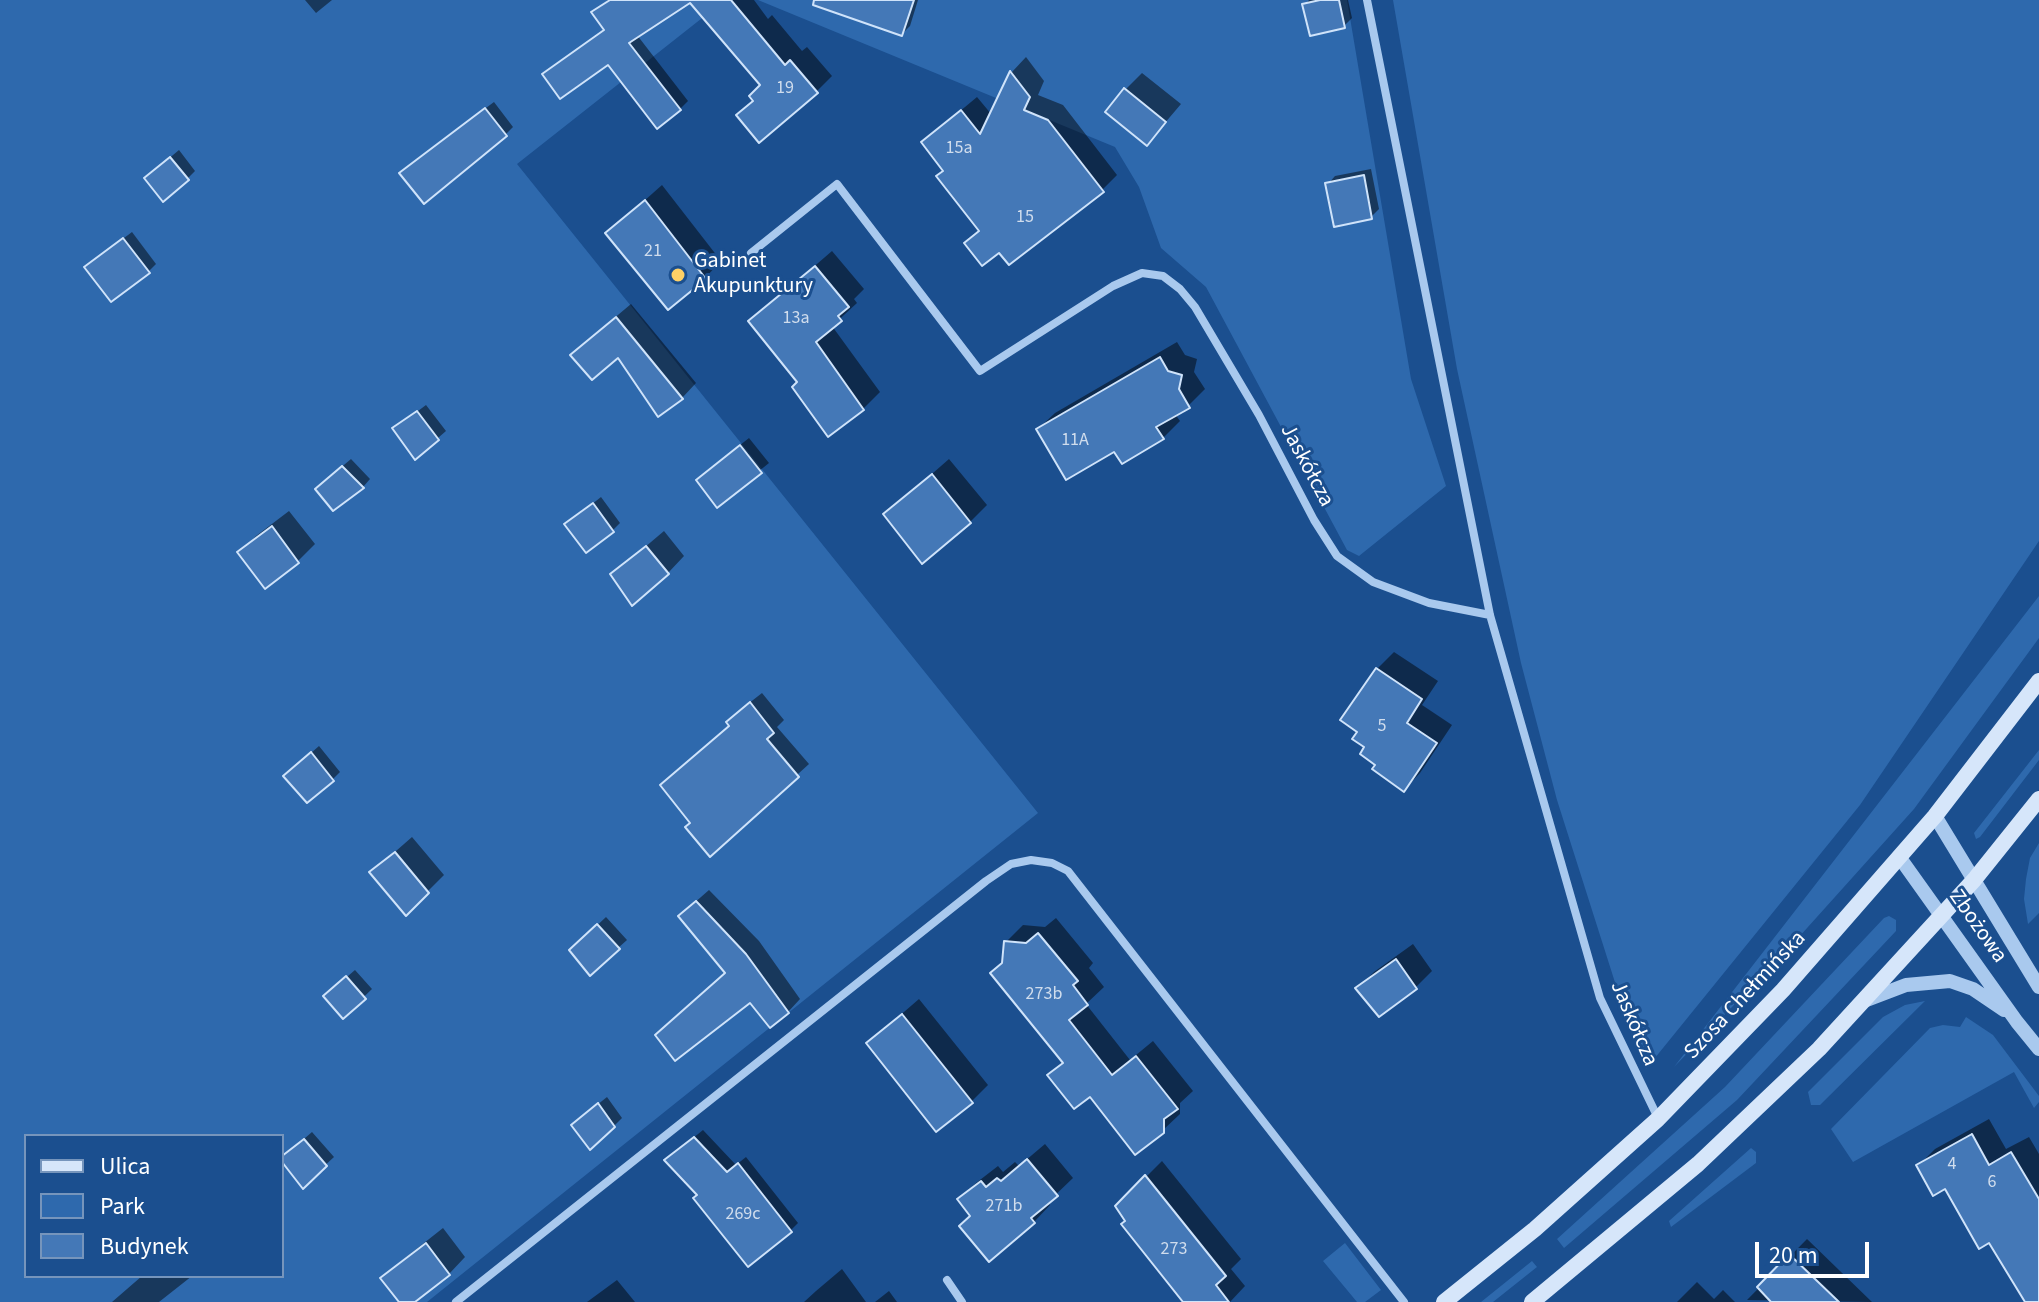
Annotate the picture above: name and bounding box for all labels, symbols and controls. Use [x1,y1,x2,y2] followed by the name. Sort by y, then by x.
[776,78,794,100] house number: 19
[946,138,972,160] house number: 15a
[1016,207,1034,229] house number: 15
[644,241,662,263] house number: 21
[694,249,813,300] place label: Gabinet Akupunktury
[669,266,687,284] marker: Gabinet Akupunktury
[783,308,809,330] house number: 13a
[1273,420,1339,512] street label: Jaskółcza
[1061,430,1089,452] house number: 11A
[1378,716,1386,738] house number: 5
[1942,885,2012,969] street label: Zbożowa
[1680,926,1812,1066] street label: Szosa Chełmińska
[1603,978,1663,1070] street label: Jaskółcza
[1026,984,1062,1006] house number: 273b
[24,1134,284,1278] legend
[100,1149,150,1184] text: Ulica
[1948,1154,1956,1176] house number: 4
[1988,1172,1996,1194] house number: 6
[100,1189,145,1224] text: Park
[986,1196,1022,1218] house number: 271b
[725,1204,761,1226] house number: 269c
[1759,1226,1873,1276] scale bar
[100,1229,189,1264] text: Budynek
[1769,1238,1818,1273] text: 20 m
[1161,1239,1187,1261] house number: 273

